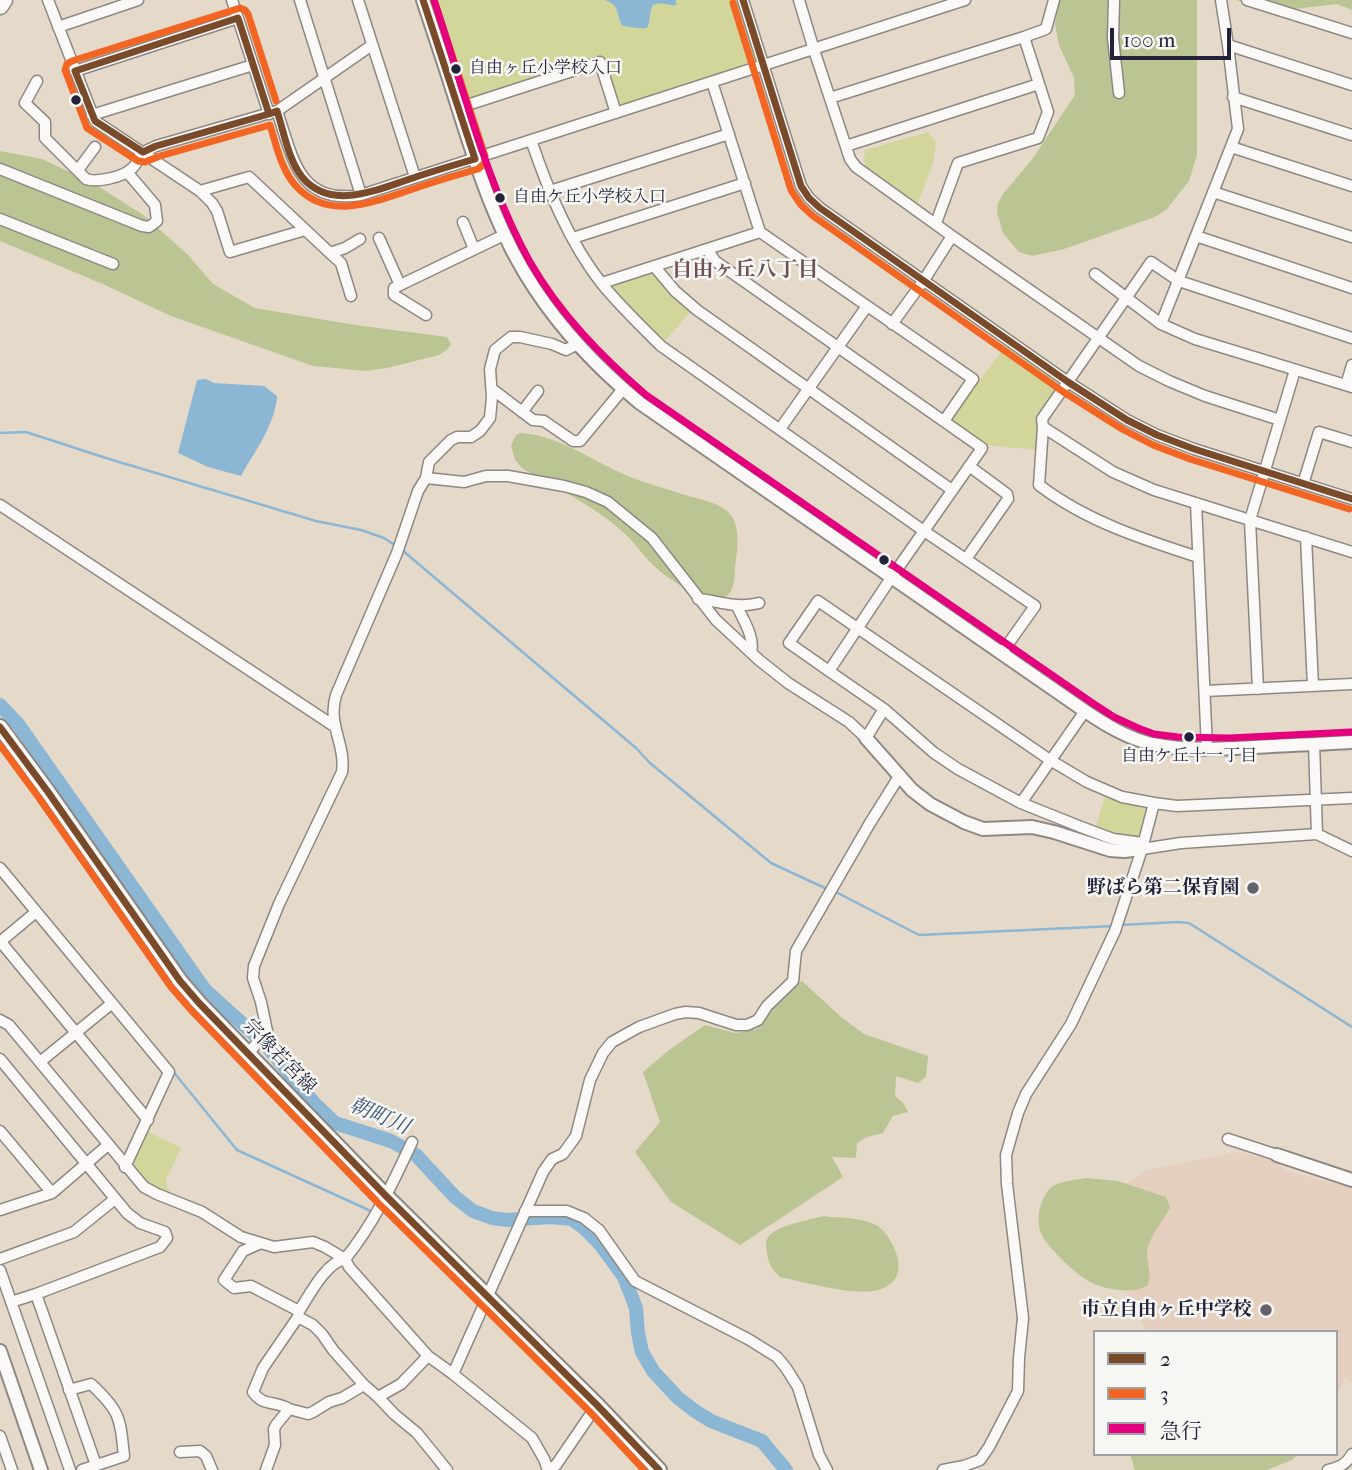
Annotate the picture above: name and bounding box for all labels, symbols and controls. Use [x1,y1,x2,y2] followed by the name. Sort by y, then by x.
[1114,14,1235,58] scale bar
[1123,28,1176,52] text: 100 m
[469,59,622,79] place label: 自由ヶ丘小学校入口
[449,62,463,76] marker: 自由ヶ丘小学校入口
[69,93,83,107] unlabelled marker
[513,188,666,208] place label: 自由ケ丘小学校入口
[493,191,507,205] marker: 自由ケ丘小学校入口
[672,258,818,284] district label: 自由ヶ丘八丁目
[877,553,891,567] unlabelled marker
[1182,730,1196,744] marker: 自由ケ丘十一丁目
[1121,747,1257,767] place label: 自由ケ丘十一丁目
[1087,877,1239,899] place label: 野ばら第二保育園
[1245,880,1261,896] marker: 野ばら第二保育園
[238,1015,320,1099] street label: 宗像若宮線
[345,1093,413,1141] water label: 朝町川
[1081,1299,1252,1321] place label: 市立自由ヶ丘中学校
[1258,1302,1274,1318] marker: 市立自由ヶ丘中学校
[1093,1330,1338,1456] legend
[1160,1347,1171,1371] text: 2
[1160,1382,1169,1406] text: 3
[1160,1419,1202,1443] text: 急行

